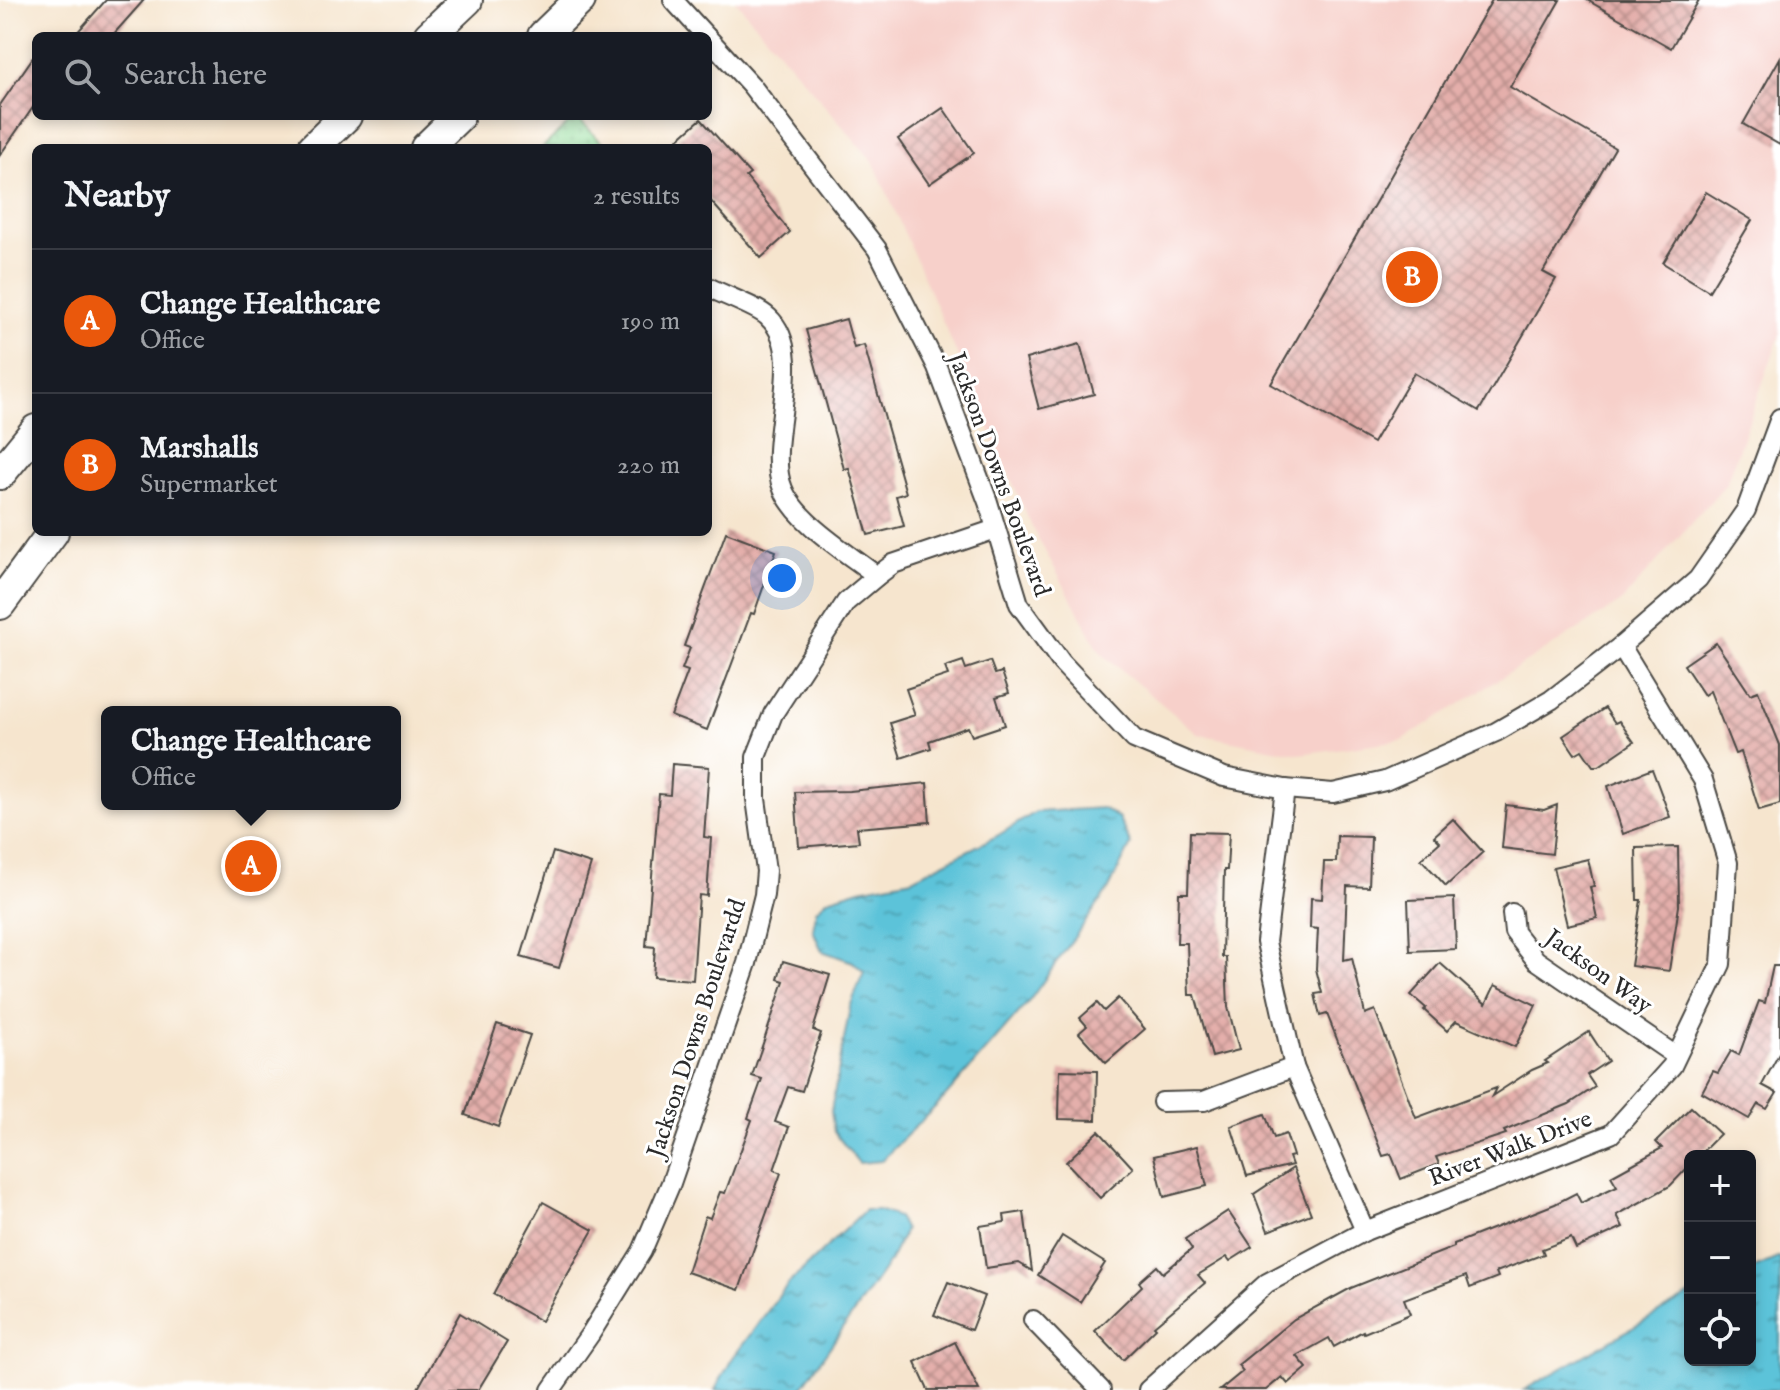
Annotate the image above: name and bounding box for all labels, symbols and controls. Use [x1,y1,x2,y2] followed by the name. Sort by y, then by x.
[32,32,712,120] search box
[60,54,104,98] icon: search
[124,57,267,95] text: Search here
[64,175,170,218] text: Nearby
[593,180,680,213] text: 2 results
[1386,247,1438,307] pin: B
[140,286,380,324] text: Change Healthcare
[81,305,99,338] text: A
[620,305,680,338] text: 190 m
[140,324,205,357] text: Office
[939,345,1057,601] street label: Jackson Downs Boulevard
[140,430,259,468] text: Marshalls
[81,449,99,482] text: B
[617,449,680,482] text: 220 m
[140,468,278,501] text: Supermarket
[762,558,802,598] your location
[101,706,401,810] popup
[131,723,371,761] text: Change Healthcare
[131,761,196,794] text: Office
[225,836,277,896] pin: A
[640,895,754,1165] street label: Jackson Downs Boulevardd
[1536,921,1658,1022] street label: Jackson Way
[1425,1104,1597,1195] street label: River Walk Drive
[1684,1150,1756,1366] map controls
[1684,1150,1756,1222] button: +
[1684,1222,1756,1294] button: −
[1684,1294,1756,1366] button: locate

